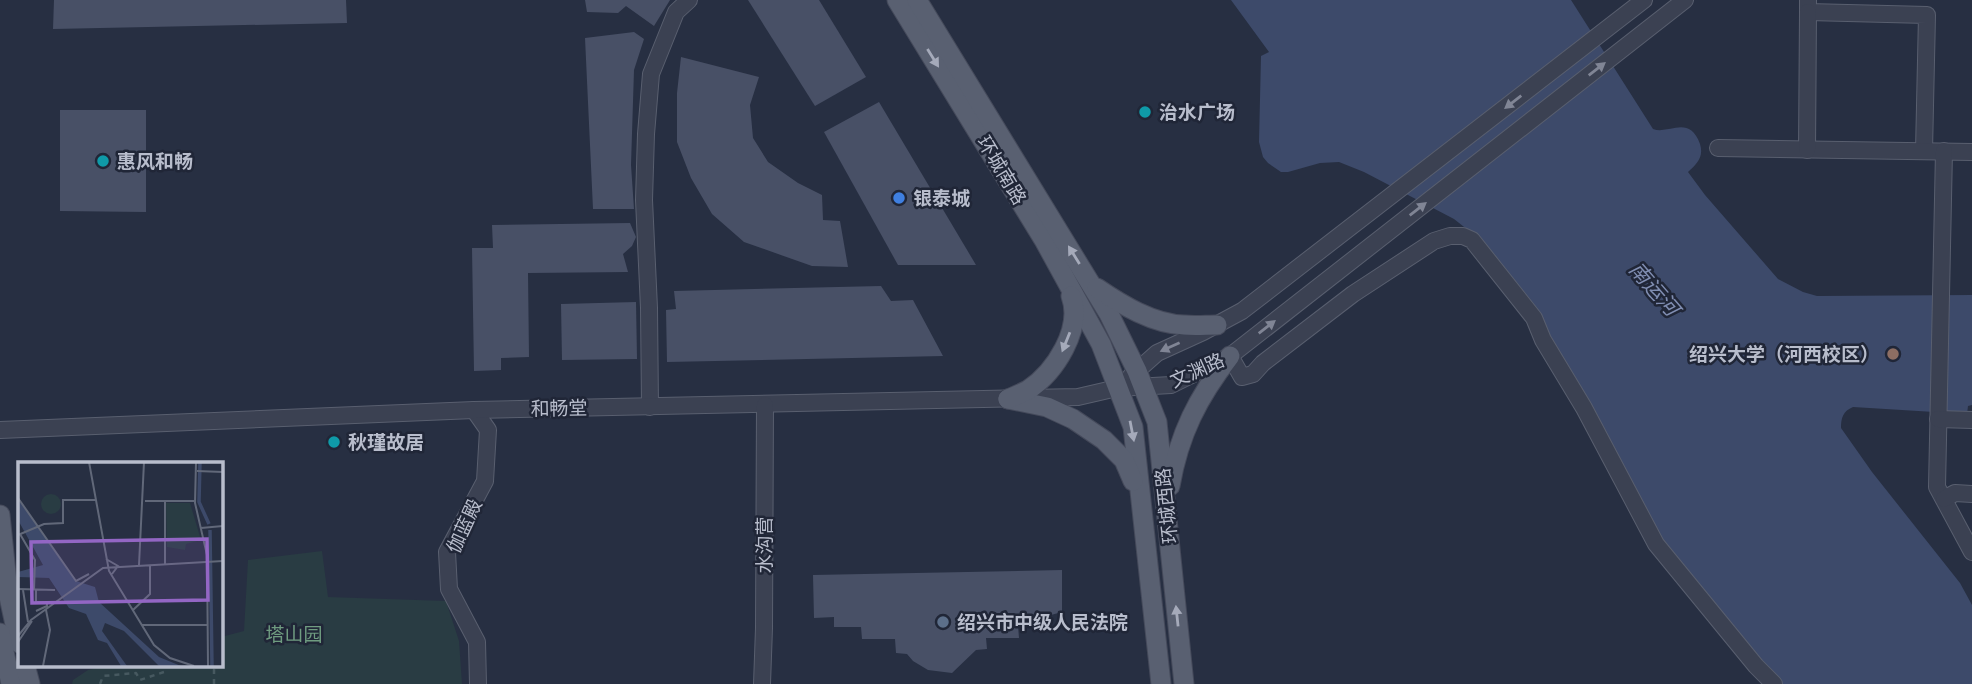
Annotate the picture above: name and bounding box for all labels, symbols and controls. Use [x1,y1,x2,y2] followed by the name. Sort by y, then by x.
[927,48,940,67] one-way arrow
[1588,62,1606,77] one-way arrow
[1504,95,1522,110] one-way arrow
[1159,101,1235,123] place label: 治水广场
[1137,104,1153,120] marker: 治水广场
[973,132,1031,208] street label: 环城南路
[117,150,193,172] place label: 惠风和畅
[95,153,111,169] marker: 惠风和畅
[913,187,970,209] place label: 银泰城
[891,190,907,206] marker: 银泰城
[1409,203,1427,217] one-way arrow
[1067,246,1080,265] one-way arrow
[1624,257,1686,324] water label: 南运河
[1258,320,1276,334] one-way arrow
[1061,331,1072,352] one-way arrow
[1159,342,1180,353] one-way arrow
[1689,343,1879,365] place label: 绍兴大学（河西校区）
[1885,346,1901,362] marker: 绍兴大学（河西校区）
[1166,348,1228,392] street label: 文渊路
[530,397,588,419] street label: 和畅堂
[1126,420,1137,442] one-way arrow
[348,431,424,453] place label: 秋瑾故居
[326,434,342,450] marker: 秋瑾故居
[18,462,222,666] inset map
[1151,467,1181,545] street label: 环城西路
[442,496,486,556] street label: 伽蓝殿
[753,516,775,574] street label: 水沟营
[1171,605,1182,627] one-way arrow
[957,611,1128,633] place label: 绍兴市中级人民法院
[935,614,951,630] marker: 绍兴市中级人民法院
[265,623,323,645] park label: 塔山园

